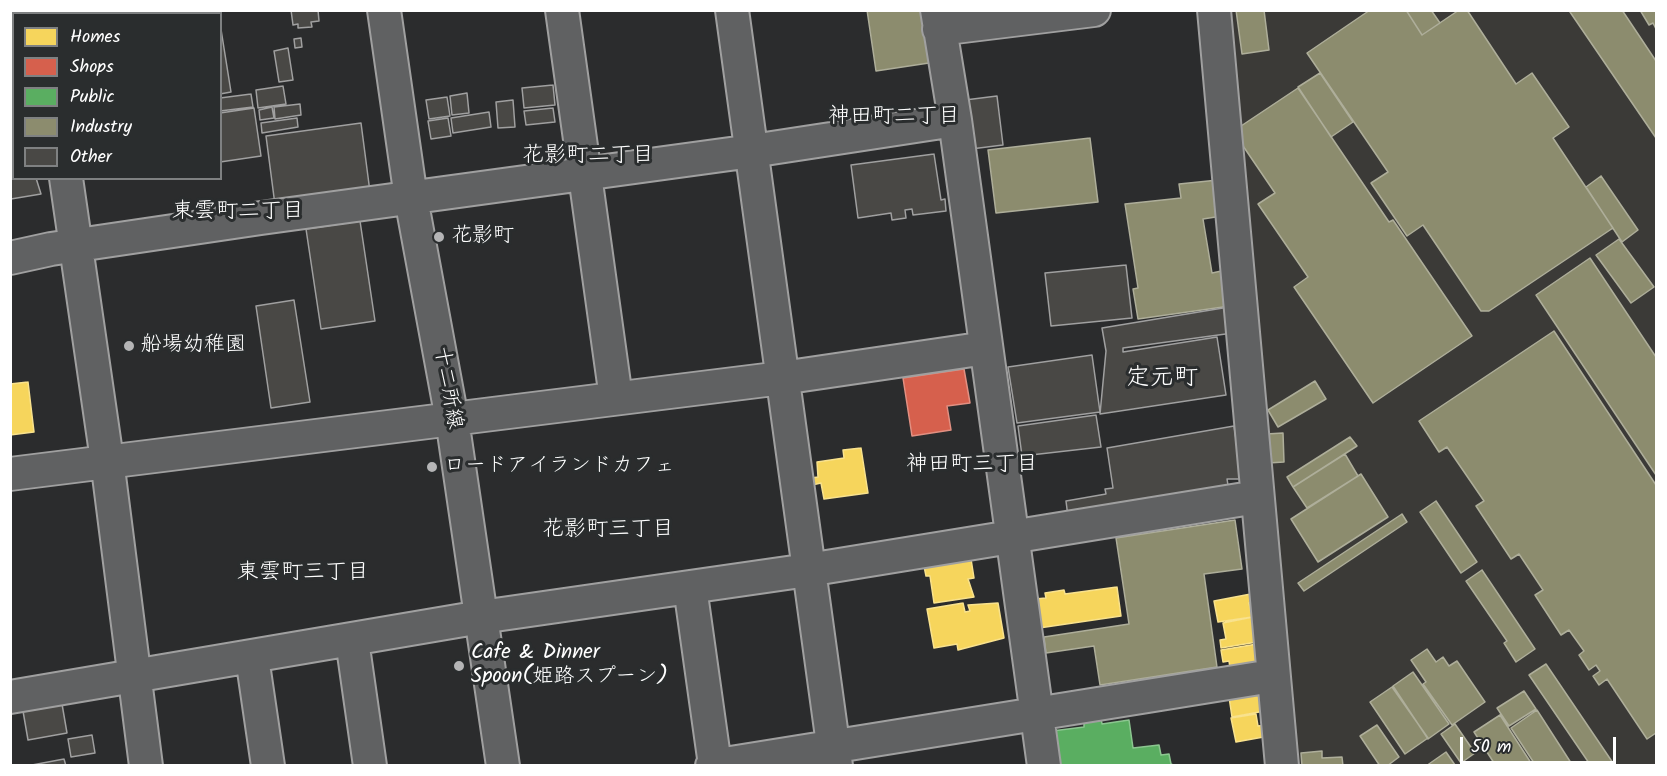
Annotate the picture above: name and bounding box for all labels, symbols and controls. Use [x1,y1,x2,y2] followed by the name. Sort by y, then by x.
[12,12,222,180] legend
[70,23,120,52] text: Homes
[70,53,114,82] text: Shops
[70,83,115,112] text: Public
[828,105,960,131] district label: 神田町二丁目
[70,113,132,142] text: Industry
[70,143,112,172] text: Other
[522,144,654,170] district label: 花影町二丁目
[172,200,304,226] district label: 東雲町二丁目
[451,224,514,250] place label: 花影町
[432,230,446,244] marker: 花影町
[141,333,246,359] place label: 船場幼稚園
[122,339,136,353] marker: 船場幼稚園
[426,344,466,432] street label: 十二所線
[1126,366,1198,394] district label: 定元町
[906,453,1038,479] district label: 神田町三丁目
[444,454,675,480] place label: ロードアイランドカフェ
[425,460,439,474] marker: ロードアイランドカフェ
[542,518,674,544] district label: 花影町三丁目
[237,561,369,587] district label: 東雲町三丁目
[471,641,668,691] place label: Cafe & Dinner Spoon(姫路スプーン)
[452,659,466,673] marker: Cafe & Dinner Spoon(姫路スプーン)
[1463,725,1619,763] scale bar
[1471,733,1511,762] text: 50 m

